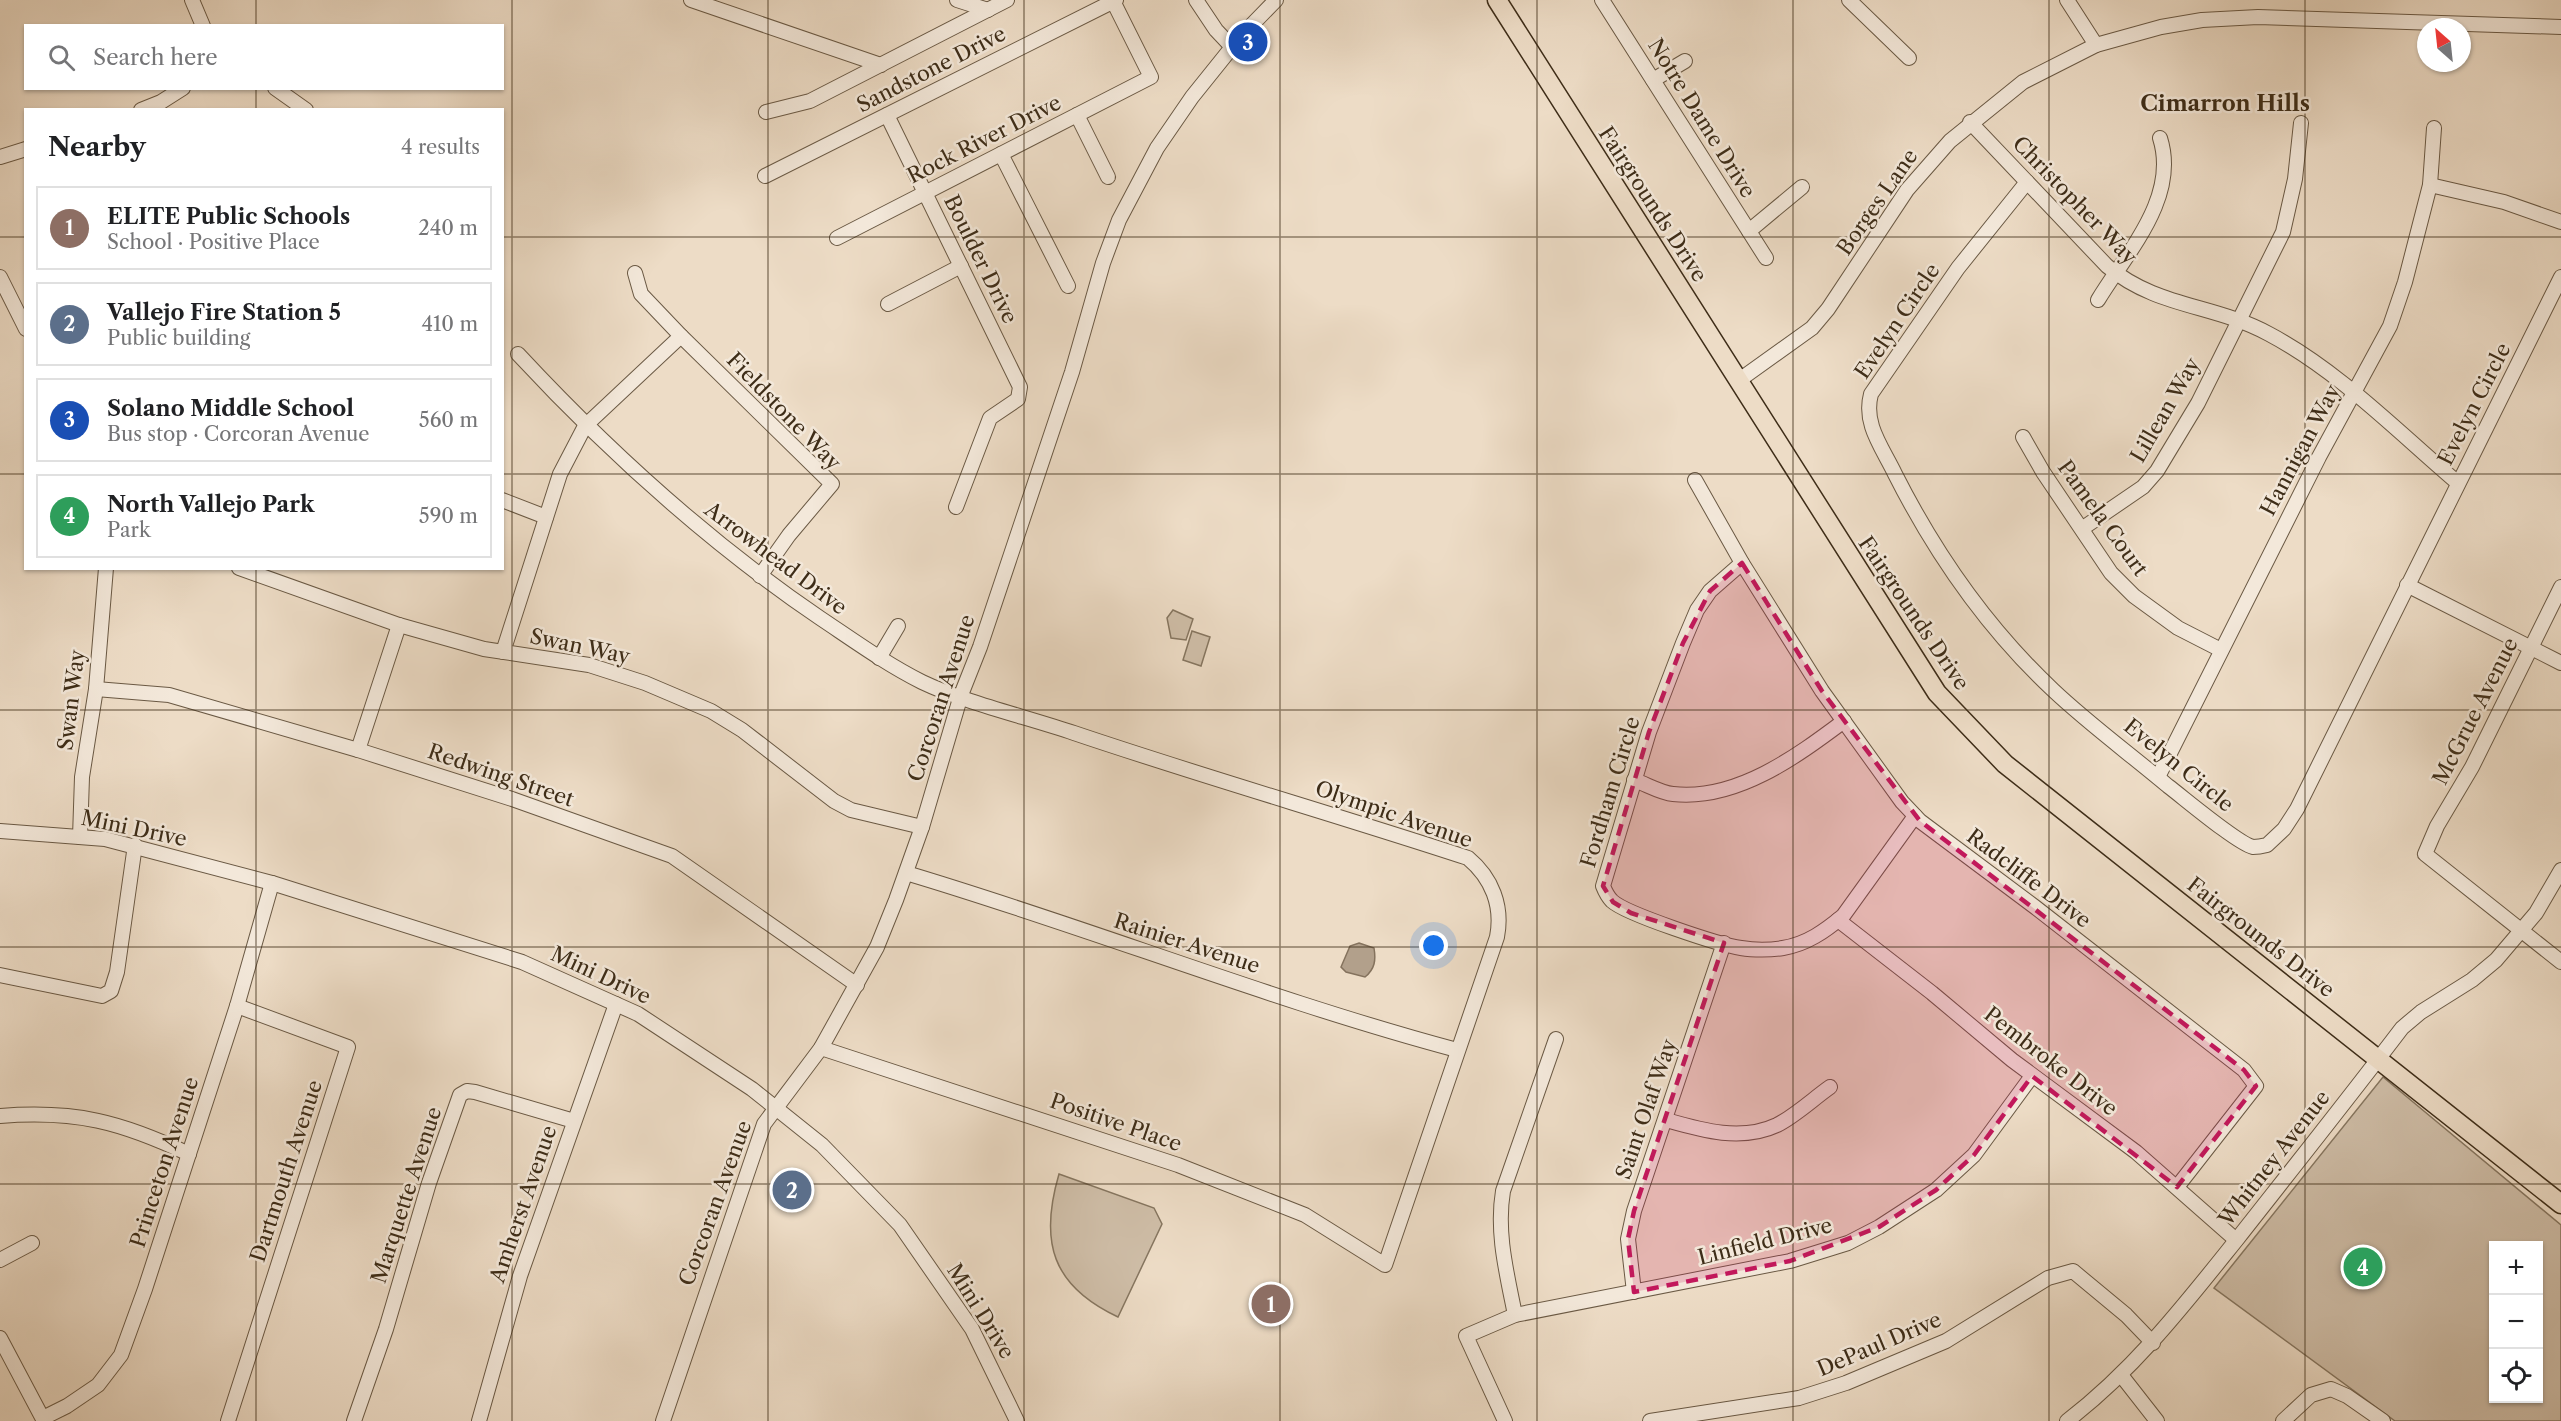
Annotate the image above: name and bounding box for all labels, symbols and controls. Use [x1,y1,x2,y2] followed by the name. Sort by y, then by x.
[2417,18,2471,72] north arrow
[1228,20,1268,64] pin: 3
[852,21,1010,117] street label: Sandstone Drive
[24,24,504,90] search box
[1643,34,1761,202] street label: Notre Dame Drive
[45,41,78,74] icon: search
[93,44,218,71] text: Search here
[903,89,1065,189] street label: Rock River Drive
[2140,90,2310,117] district label: Cimarron Hills
[1594,122,1712,286] street label: Fairgrounds Drive
[48,131,146,163] text: Nearby
[2008,131,2143,269] street label: Christopher Way
[401,135,480,159] text: 4 results
[1831,144,1923,260] street label: Borges Lane
[939,191,1023,327] street label: Boulder Drive
[107,203,350,230] text: ELITE Public Schools
[65,216,74,240] text: 1
[418,216,478,240] text: 240 m
[107,230,320,254] text: School · Positive Place
[1849,259,1945,383] street label: Evelyn Circle
[107,299,341,326] text: Vallejo Fire Station 5
[64,312,75,336] text: 2
[421,312,478,336] text: 410 m
[107,326,250,350] text: Public building
[2433,339,2515,469] street label: Evelyn Circle
[722,347,846,475] street label: Fieldstone Way
[2125,353,2205,467] street label: Lillean Way
[2255,380,2345,520] street label: Hannigan Way
[107,395,354,422] text: Solano Middle School
[64,408,75,432] text: 3
[419,408,478,432] text: 560 m
[107,422,369,446] text: Bus stop · Corcoran Avenue
[2053,455,2154,581] street label: Pamela Court
[107,491,315,518] text: North Vallejo Park
[699,496,852,620] street label: Arrowhead Drive
[64,504,75,528] text: 4
[419,504,478,528] text: 590 m
[107,518,150,542] text: Park
[1853,531,1975,695] street label: Fairgrounds Drive
[902,611,980,785] street label: Corcoran Avenue
[528,623,633,669] street label: Swan Way
[2427,633,2523,789] street label: McGrue Avenue
[52,648,90,752] street label: Swan Way
[1575,713,1645,871] street label: Fordham Circle
[2119,713,2239,817] street label: Evelyn Circle
[425,738,578,812] street label: Redwing Street
[1312,775,1476,853] street label: Olympic Avenue
[79,805,189,851] street label: Mini Drive
[1962,823,2096,933] street label: Radcliffe Drive
[2182,872,2340,1002] street label: Fairgrounds Drive
[1111,908,1263,978] street label: Rainier Avenue
[1419,931,1448,960] your location
[547,941,655,1009] street label: Mini Drive
[1979,1001,2123,1121] street label: Pembroke Drive
[1610,1035,1682,1182] street label: Saint Olaf Way
[125,1074,203,1250] street label: Princeton Avenue
[245,1077,327,1265] street label: Dartmouth Avenue
[2213,1085,2335,1232] street label: Whitney Avenue
[1047,1088,1185,1156] street label: Positive Place
[366,1104,446,1286] street label: Marquette Avenue
[674,1117,756,1289] street label: Corcoran Avenue
[484,1122,562,1287] street label: Amherst Avenue
[772,1168,812,1212] pin: 2
[1695,1212,1835,1270] street label: Linfield Drive
[2489,1241,2543,1403] map controls
[2489,1241,2543,1295] button: +
[2344,1244,2382,1290] pin: 4
[942,1259,1020,1363] street label: Mini Drive
[1252,1282,1290,1326] pin: 1
[2489,1295,2543,1349] button: −
[1813,1307,1945,1381] street label: DePaul Drive
[2489,1349,2543,1403] button: locate

